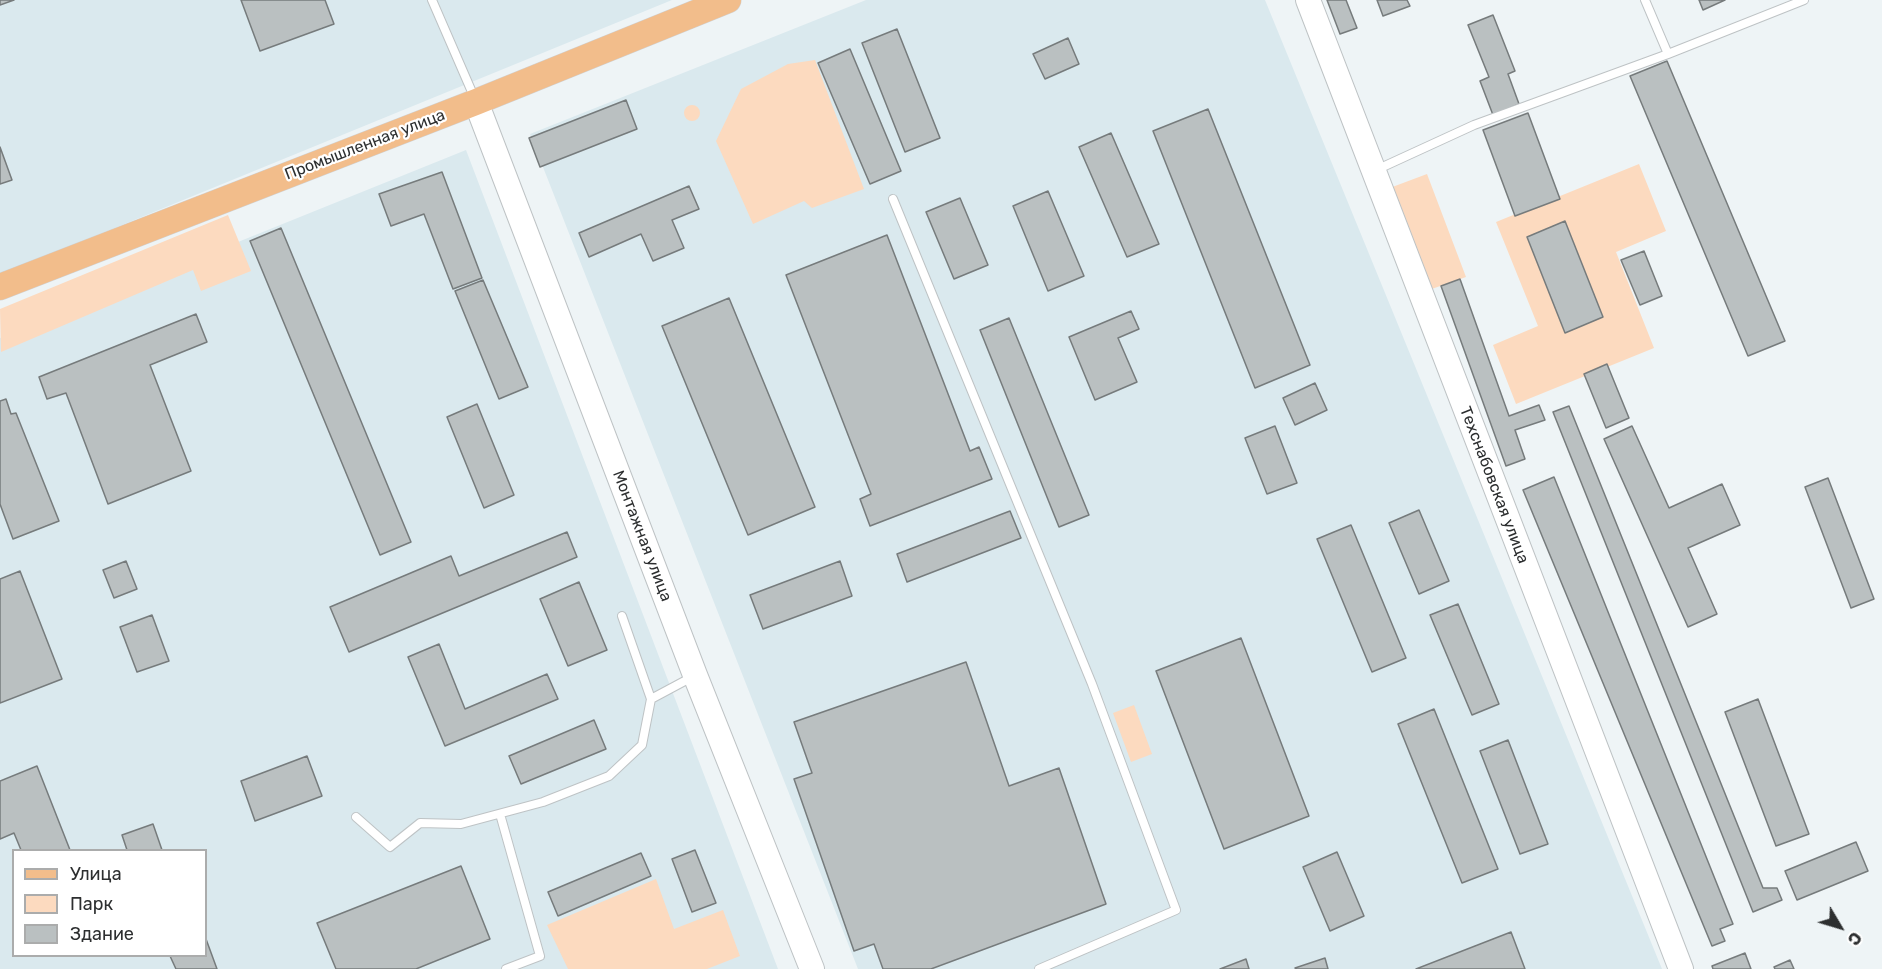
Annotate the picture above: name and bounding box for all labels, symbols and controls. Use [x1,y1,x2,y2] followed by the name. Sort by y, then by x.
[282,106,448,184] street label: Промышленная улица
[1455,404,1533,566] street label: Техснабовская улица
[608,468,676,604] street label: Монтажная улица
[12,849,207,957] legend
[70,863,122,885] text: Улица
[70,893,113,915] text: Парк
[1810,897,1870,957] north arrow
[70,923,134,945] text: Здание
[1844,928,1866,949] text: С

